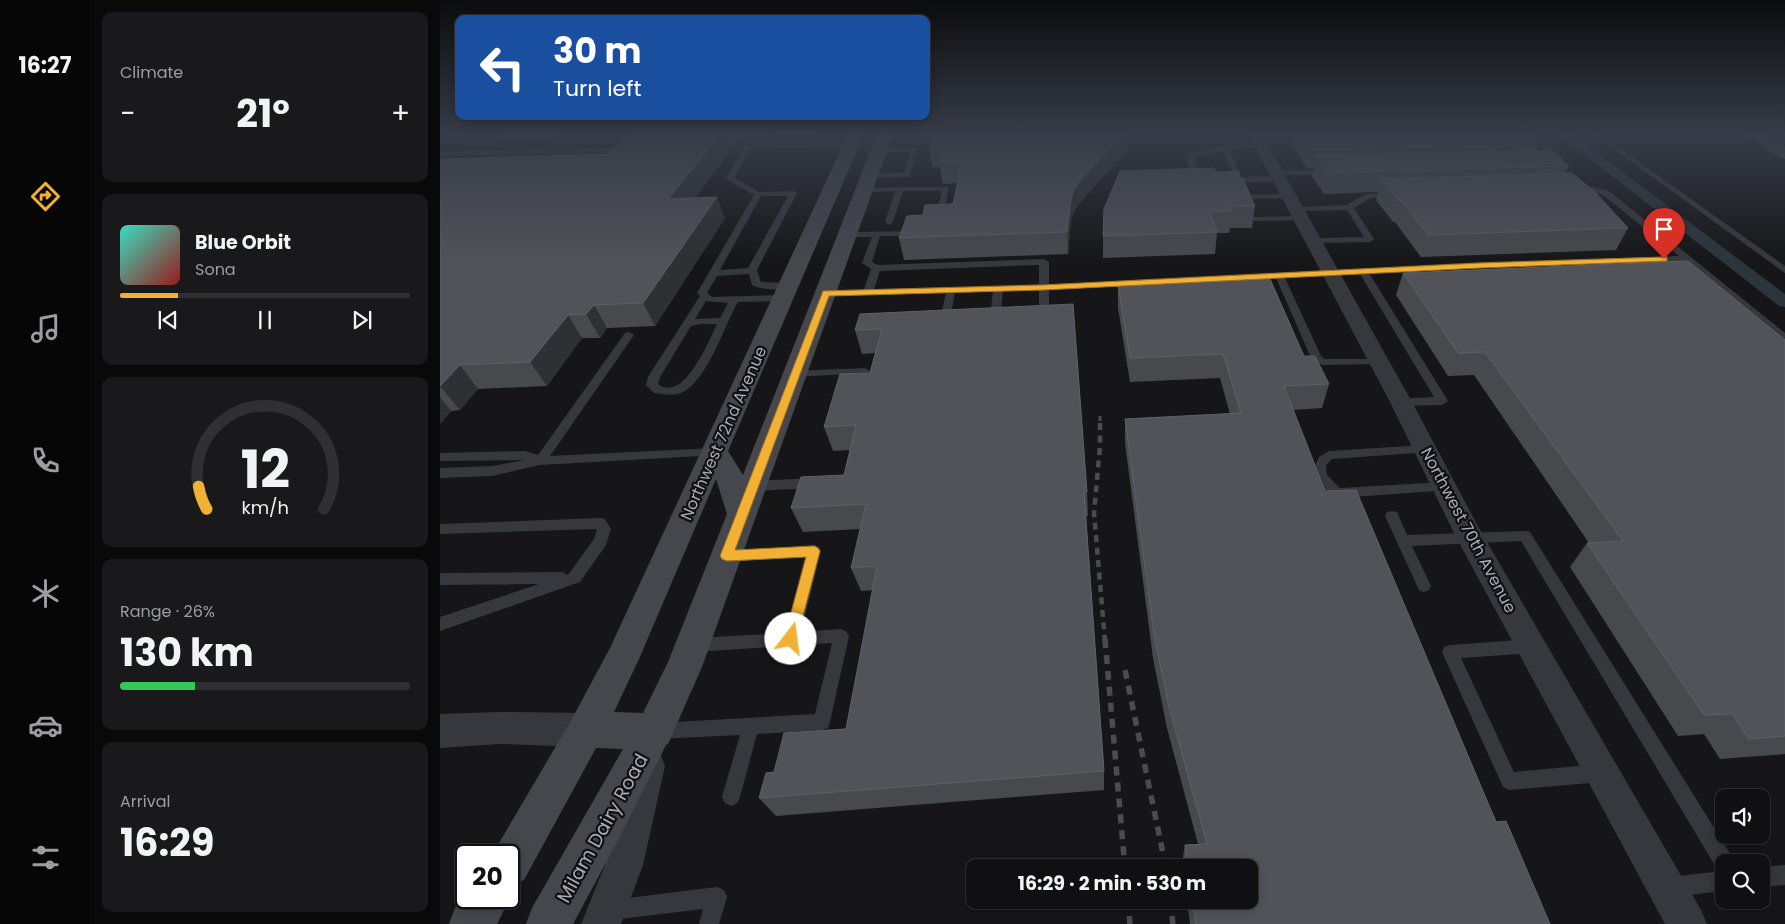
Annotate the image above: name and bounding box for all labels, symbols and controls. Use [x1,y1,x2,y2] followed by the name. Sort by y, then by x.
[553,26,641,75] text: 30 m
[470,35,535,100] icon: left
[19,50,71,81] text: 16:27
[120,61,183,84] text: Climate
[553,73,641,104] text: Turn left
[236,87,290,140] text: 21°
[120,94,135,133] text: −
[391,94,410,133] text: +
[28,179,63,214] icon: directions
[1643,208,1685,259] pin
[1650,215,1678,243] icon: arrive
[195,229,291,256] text: Blue Orbit
[195,258,236,281] text: Sona
[154,306,182,334] icon: previous
[251,306,279,334] icon: pause
[348,306,376,334] icon: next
[28,311,63,346] icon: music
[675,342,772,524] street label: Northwest 72nd Avenue
[240,433,290,506] text: 12
[28,443,63,478] icon: phone
[1415,444,1522,617] street label: Northwest 70th Avenue
[241,495,289,520] text: km/h
[28,576,63,611] icon: climate
[120,600,215,623] text: Range · 26%
[764,612,816,664] position arrow
[120,626,254,679] text: 130 km
[28,708,63,743] icon: car
[550,749,655,908] street label: Milam Dairy Road
[1715,789,1770,909] map controls
[1715,789,1770,844] button: sound
[120,790,170,813] text: Arrival
[120,816,214,869] text: 16:29
[28,840,63,875] icon: filters
[455,844,520,909] speed limit sign: 20
[1715,854,1770,909] button: search
[1018,870,1206,897] text: 16:29 · 2 min · 530 m

